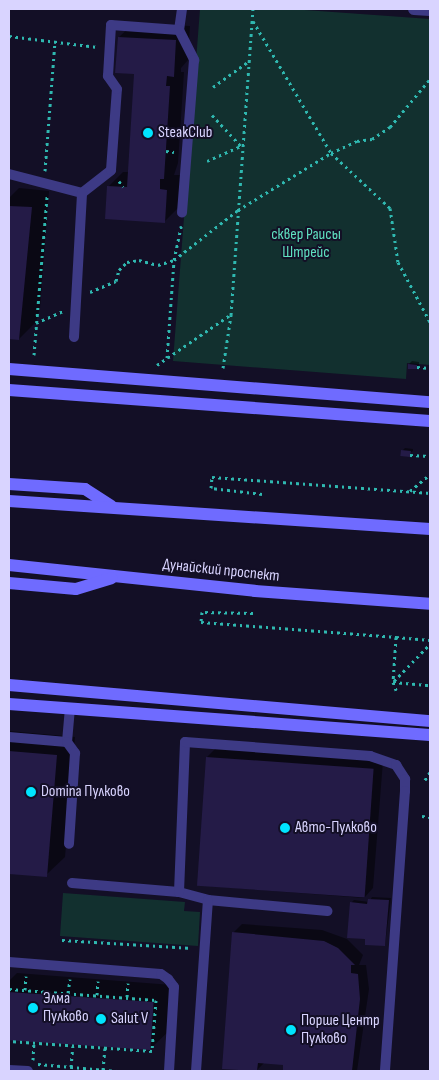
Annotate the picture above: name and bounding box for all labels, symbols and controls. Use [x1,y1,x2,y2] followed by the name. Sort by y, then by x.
[158,123,212,143] place label: SteakClub
[142,127,154,139] marker: SteakClub
[271,225,341,263] park label: сквер Раисы Штрейс
[162,555,280,587] street label: Дунайский проспект
[41,782,130,802] place label: Domina Пулково
[25,786,37,798] marker: Domina Пулково
[295,818,377,838] place label: Авто-Пулково
[279,822,291,834] marker: Авто-Пулково
[43,989,89,1027] place label: Элма Пулково
[27,1002,39,1014] marker: Элма Пулково
[111,1009,148,1029] place label: Salut V
[301,1011,380,1049] place label: Порше Центр Пулково
[95,1013,107,1025] marker: Salut V
[285,1024,297,1036] marker: Порше Центр Пулково

